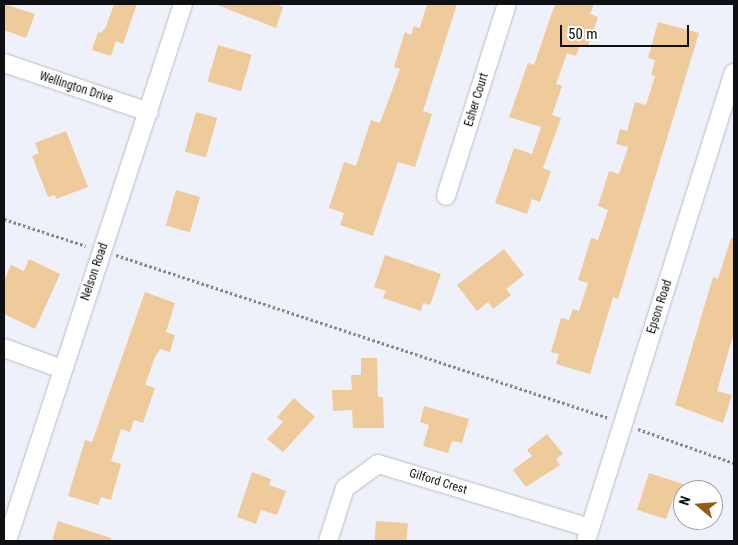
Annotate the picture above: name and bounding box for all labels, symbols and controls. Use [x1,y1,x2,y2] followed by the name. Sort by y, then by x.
[563,15,692,47] scale bar
[568,25,598,43] text: 50 m
[37,69,115,107] street label: Wellington Drive
[462,71,492,129] street label: Esher Court
[78,241,112,303] street label: Nelson Road
[644,278,676,336] street label: Epson Road
[407,466,469,498] street label: Gilford Crest
[673,480,723,530] north arrow
[676,494,694,507] text: N

